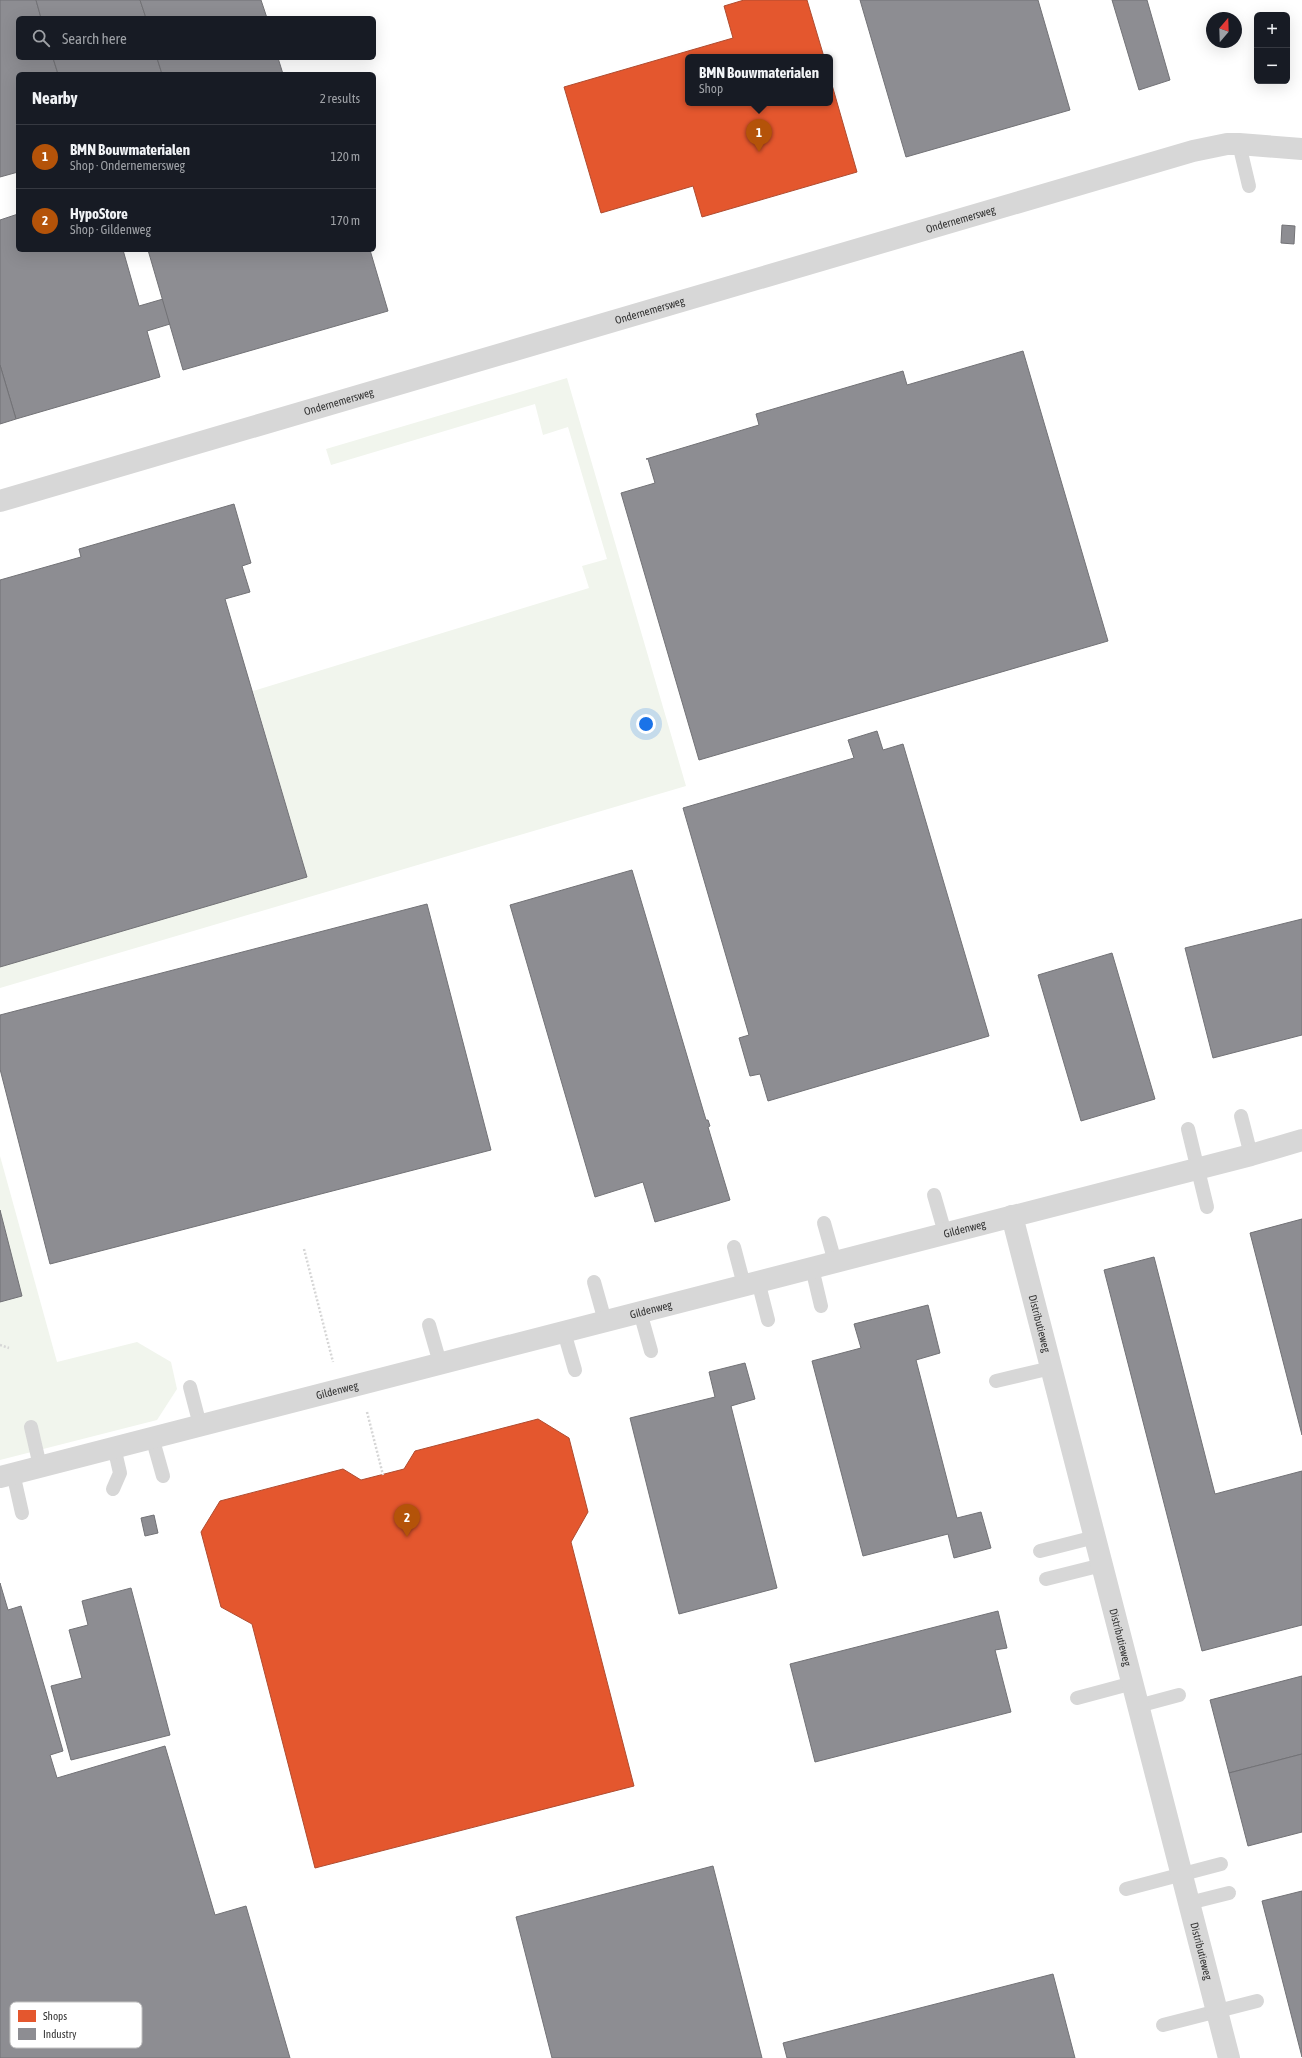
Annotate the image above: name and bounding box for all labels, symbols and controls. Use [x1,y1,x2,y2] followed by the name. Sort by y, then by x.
[1206,12,1242,48] north arrow
[1254,12,1290,84] map controls
[1254,12,1290,48] button: +
[16,16,376,60] search box
[30,27,52,49] icon: search
[62,30,127,47] text: Search here
[1254,48,1290,84] button: −
[685,54,833,106] popup
[699,64,819,81] text: BMN Bouwmaterialen
[699,81,723,96] text: Shop
[32,88,78,108] text: Nearby
[320,91,360,106] text: 2 results
[746,119,772,152] pin: 1
[70,141,190,158] text: BMN Bouwmaterialen
[42,149,48,164] text: 1
[331,149,360,164] text: 120 m
[70,158,185,173] text: Shop · Ondernemersweg
[924,203,997,235] street label: Ondernemersweg
[70,205,128,222] text: HypoStore
[42,213,48,228] text: 2
[331,213,360,228] text: 170 m
[70,222,151,237] text: Shop · Gildenweg
[613,294,686,326] street label: Ondernemersweg
[303,386,375,417] street label: Ondernemersweg
[636,714,656,734] your location
[942,1217,987,1240] street label: Gildenweg
[1027,1293,1053,1354] street label: Distributieweg
[628,1298,673,1321] street label: Gildenweg
[315,1379,360,1401] street label: Gildenweg
[394,1504,420,1537] pin: 2
[1107,1607,1134,1668] street label: Distributieweg
[1188,1921,1215,1981] street label: Distributieweg
[10,2002,142,2048] legend
[43,2010,67,2022] text: Shops
[43,2028,77,2040] text: Industry

